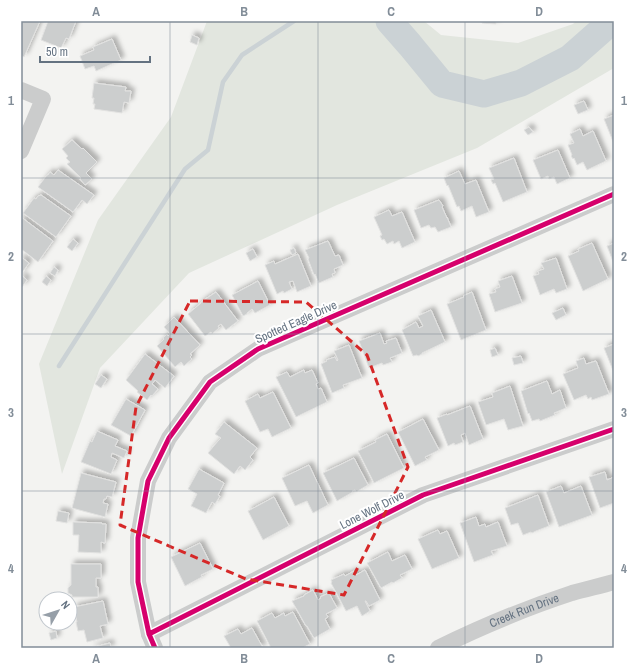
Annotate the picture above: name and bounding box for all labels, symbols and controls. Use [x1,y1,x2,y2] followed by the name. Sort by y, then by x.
[92,3,100,20] text: A
[240,3,248,20] text: B
[387,3,395,20] text: C
[535,3,543,20] text: D
[40,38,150,64] scale bar
[46,44,68,60] text: 50 m
[8,92,14,109] text: 1
[621,92,627,109] text: 1
[8,248,14,265] text: 2
[621,248,627,265] text: 2
[253,297,339,347] street label: Spotted Eagle Drive
[8,404,14,421] text: 3
[621,404,627,421] text: 3
[337,487,407,533] street label: Lone Wolf Drive
[8,560,14,577] text: 4
[621,560,627,577] text: 4
[487,590,561,631] street label: Creek Run Drive
[38,591,78,631] north arrow
[58,598,73,612] text: N
[92,650,100,667] text: A
[240,650,248,667] text: B
[387,650,395,667] text: C
[535,650,543,667] text: D

